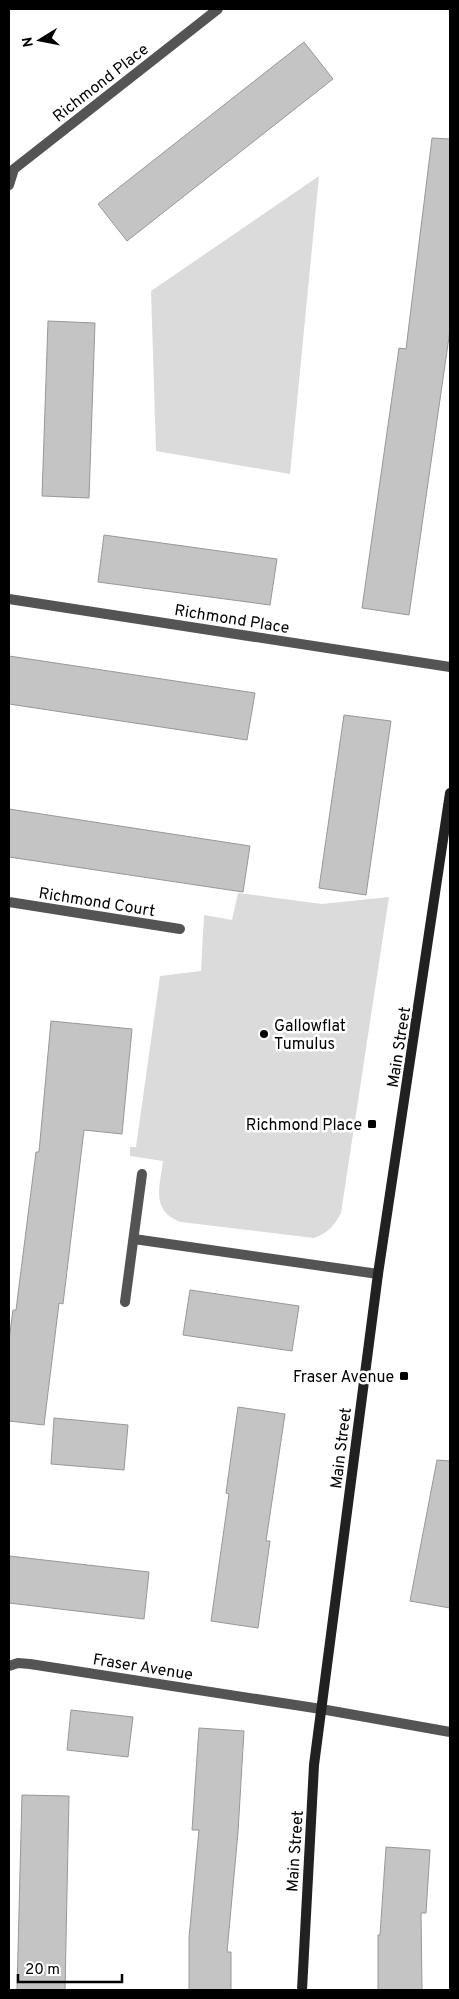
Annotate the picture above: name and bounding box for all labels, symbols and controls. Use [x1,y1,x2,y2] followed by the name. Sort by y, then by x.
[15,15,65,65] north arrow
[19,36,38,48] text: N
[49,40,153,127] street label: Richmond Place
[173,601,291,639] street label: Richmond Place
[37,884,156,922] street label: Richmond Court
[384,1005,416,1089] street label: Main Street
[274,1017,346,1055] place label: Gallowflat Tumulus
[258,1028,270,1040] marker: Gallowflat Tumulus
[246,1116,362,1136] place label: Richmond Place
[366,1118,378,1130] marker: Richmond Place
[293,1368,394,1388] place label: Fraser Avenue
[398,1370,410,1382] marker: Fraser Avenue
[327,1406,357,1490] street label: Main Street
[91,1650,194,1686] street label: Fraser Avenue
[283,1810,309,1893] street label: Main Street
[18,1952,121,1984] scale bar
[25,1961,60,1980] text: 20 m

